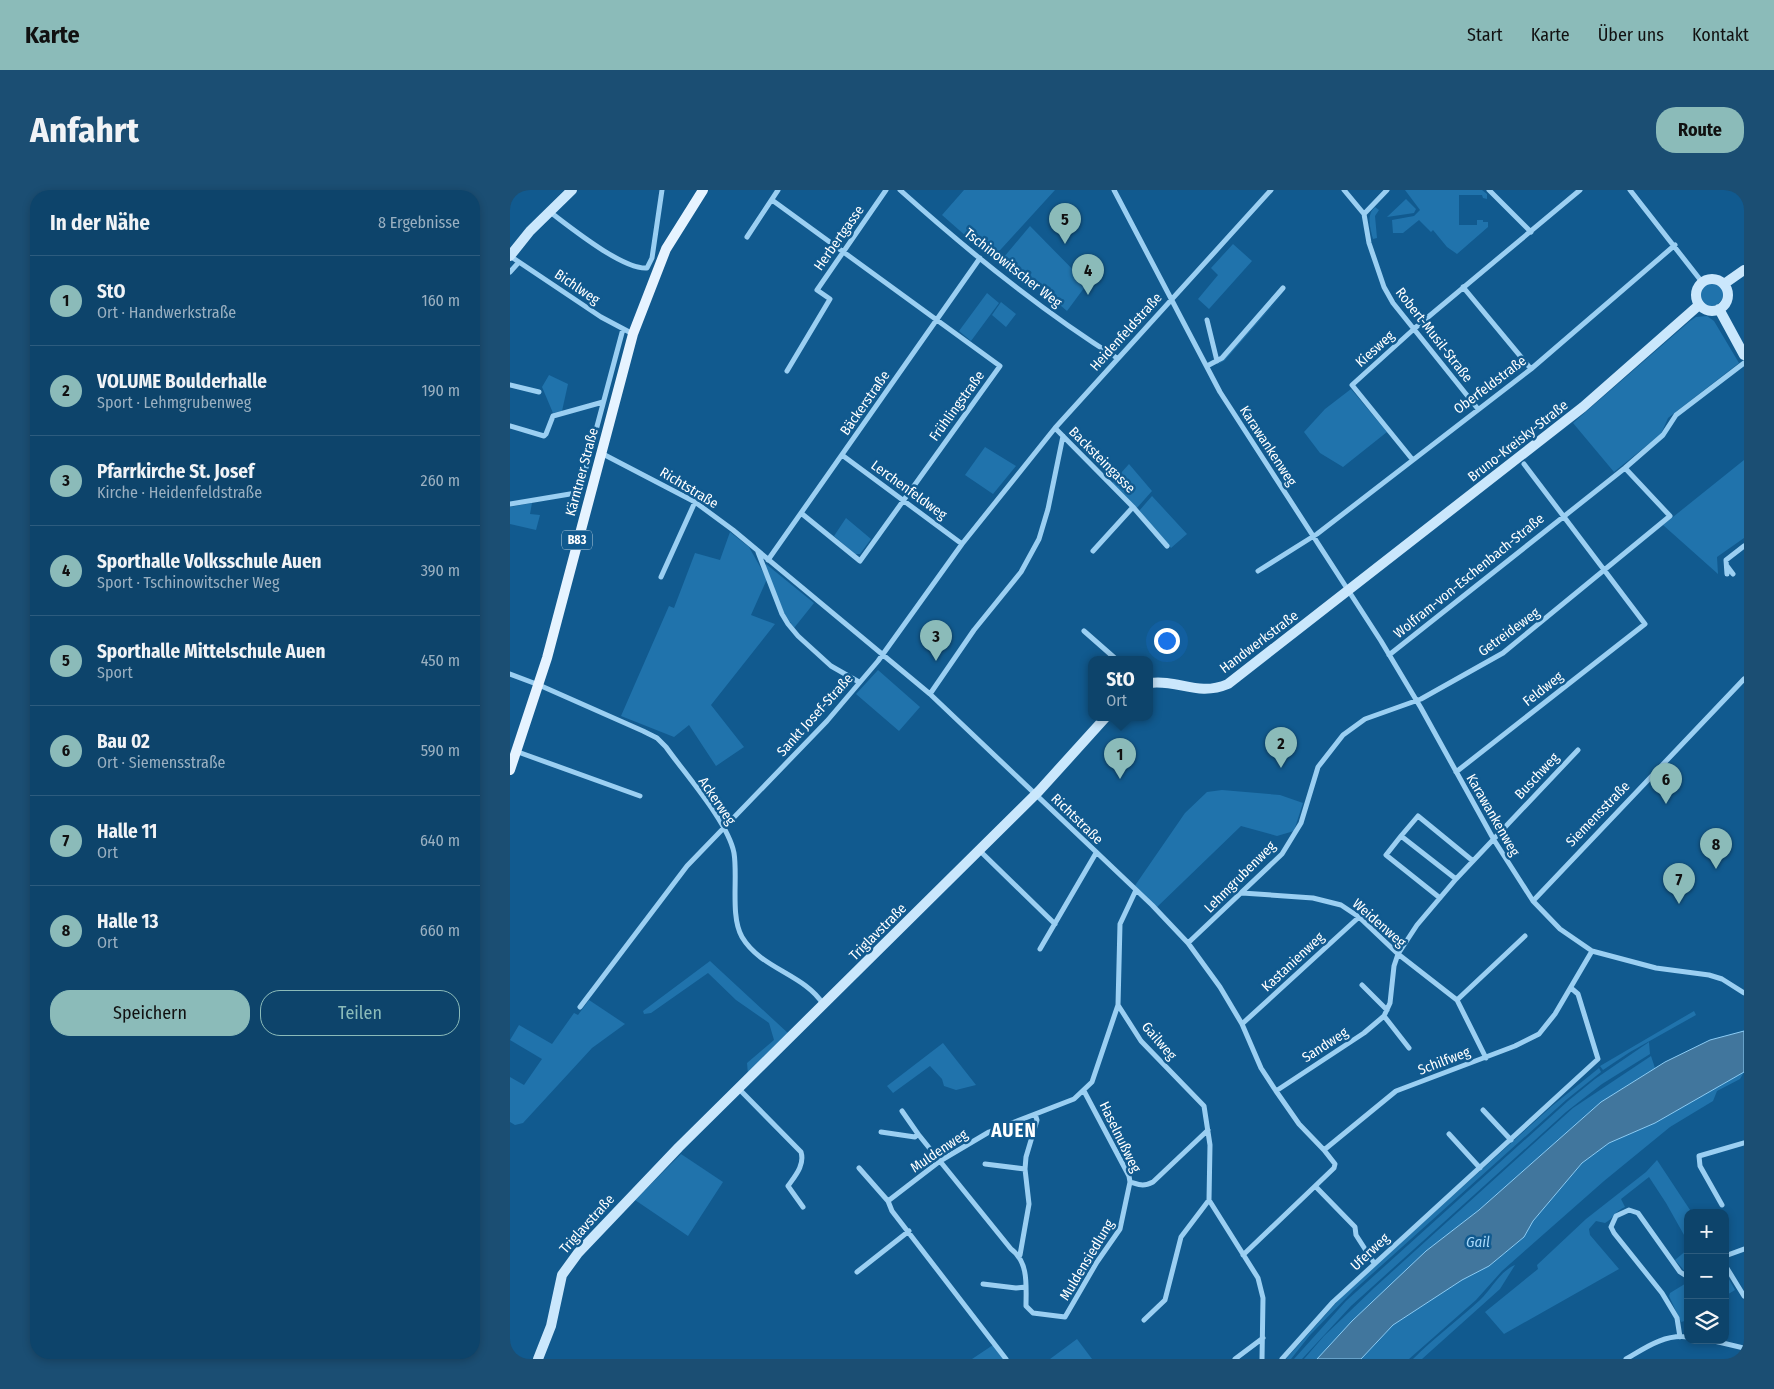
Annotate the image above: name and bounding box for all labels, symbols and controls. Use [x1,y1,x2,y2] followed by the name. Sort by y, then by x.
[25,21,80,49] text: Karte
[1467,24,1503,46] text: Start
[1531,24,1570,46] text: Karte
[1598,24,1664,46] text: Über uns
[1692,24,1749,46] text: Kontakt
[1656,107,1744,153] button: Route
[30,109,139,151] text: Anfahrt
[810,202,868,274] street label: Herbertgasse
[1049,203,1081,244] pin: 5
[50,210,150,236] text: In der Nähe
[378,213,460,232] text: 8 Ergebnisse
[961,225,1065,312] street label: Tschinowitscher Weg
[1072,254,1104,295] pin: 4
[551,266,603,309] street label: Bichlweg
[97,280,126,303] text: StO
[1392,284,1476,386] street label: Robert-Musil-Straße
[1086,289,1166,375] street label: Heidenfeldstraße
[63,291,69,310] text: 1
[421,291,460,310] text: 160 m
[97,303,236,322] text: Ort · Handwerkstraße
[1352,327,1398,371] street label: Kiesweg
[1450,352,1530,418] street label: Oberfeldstraße
[837,367,893,439] street label: Bäckerstraße
[926,368,988,444] street label: Frühlingstraße
[97,370,267,393] text: VOLUME Boulderhalle
[62,381,70,400] text: 2
[422,381,460,400] text: 190 m
[97,393,251,412] text: Sport · Lehmgrubenweg
[1464,397,1572,485] street label: Bruno-Kreisky-Straße
[1236,403,1300,490] street label: Karawankenweg
[1065,423,1139,497] street label: Backsteingasse
[562,426,602,518] street label: Kärntner Straße
[868,457,951,524] street label: Lerchenfeldweg
[97,460,254,483] text: Pfarrkirche St. Josef
[657,464,721,512] street label: Richtstraße
[62,471,70,490] text: 3
[421,471,460,490] text: 260 m
[97,483,262,502] text: Kirche · Heidenfeldstraße
[1390,510,1548,642] street label: Wolfram-von-Eschenbach-Straße
[562,530,592,550] road number: B83
[97,550,322,573] text: Sporthalle Volksschule Auen
[62,561,70,580] text: 4
[421,561,460,580] text: 390 m
[97,573,280,592] text: Sport · Tschinowitscher Weg
[1475,604,1543,660] street label: Getreideweg
[1216,607,1302,677] street label: Handwerkstraße
[920,620,952,661] pin: 3
[1154,628,1180,654] your location
[97,640,325,663] text: Sporthalle Mittelschule Auen
[62,651,70,670] text: 5
[421,651,460,670] text: 450 m
[1088,656,1153,721] popup
[97,663,133,682] text: Sport
[1106,668,1135,691] text: StO
[1520,668,1567,710] street label: Feldweg
[773,670,857,760] street label: Sankt Josef-Straße
[1106,691,1127,710] text: Ort
[1265,727,1297,768] pin: 2
[97,730,150,753] text: Bau 02
[1104,738,1136,779] pin: 1
[62,741,70,760] text: 6
[421,741,460,760] text: 590 m
[1511,749,1563,803] street label: Buschweg
[97,753,225,772] text: Ort · Siemensstraße
[1650,763,1682,804] pin: 6
[1463,771,1524,859] street label: Karawankenweg
[695,774,739,829] street label: Ackerweg
[1563,778,1634,850] street label: Siemensstraße
[1048,790,1106,848] street label: Richtstraße
[97,820,157,843] text: Halle 11
[1700,828,1732,869] pin: 8
[63,831,69,850] text: 7
[420,831,460,850] text: 640 m
[1201,837,1280,916] street label: Lehmgrubenweg
[97,843,118,862] text: Ort
[1663,863,1695,904] pin: 7
[1349,895,1410,951] street label: Weidenweg
[846,900,910,964] street label: Triglavstraße
[97,910,159,933] text: Halle 13
[62,921,70,940] text: 8
[420,921,460,940] text: 660 m
[1258,928,1328,995] street label: Kastanienweg
[97,933,118,952] text: Ort
[50,990,250,1036] button: Speichern
[260,990,460,1036] button: Teilen
[1138,1019,1180,1064] street label: Gailweg
[1299,1024,1352,1066] street label: Sandweg
[1416,1043,1473,1079] street label: Schilfweg
[1096,1099,1145,1176] street label: Haselnußweg
[990,1119,1037,1142] district label: AUEN
[907,1125,971,1176] street label: Muldenweg
[556,1191,618,1257] street label: Triglavstraße
[1684,1209,1729,1344] map controls
[1684,1209,1729,1254] button: +
[1056,1216,1118,1304] street label: Muldensiedlung
[1347,1230,1393,1274] street label: Uferweg
[1466,1233,1490,1251] water label: Gail
[1684,1254,1729,1299] button: −
[1684,1299,1729,1344] button: layers

